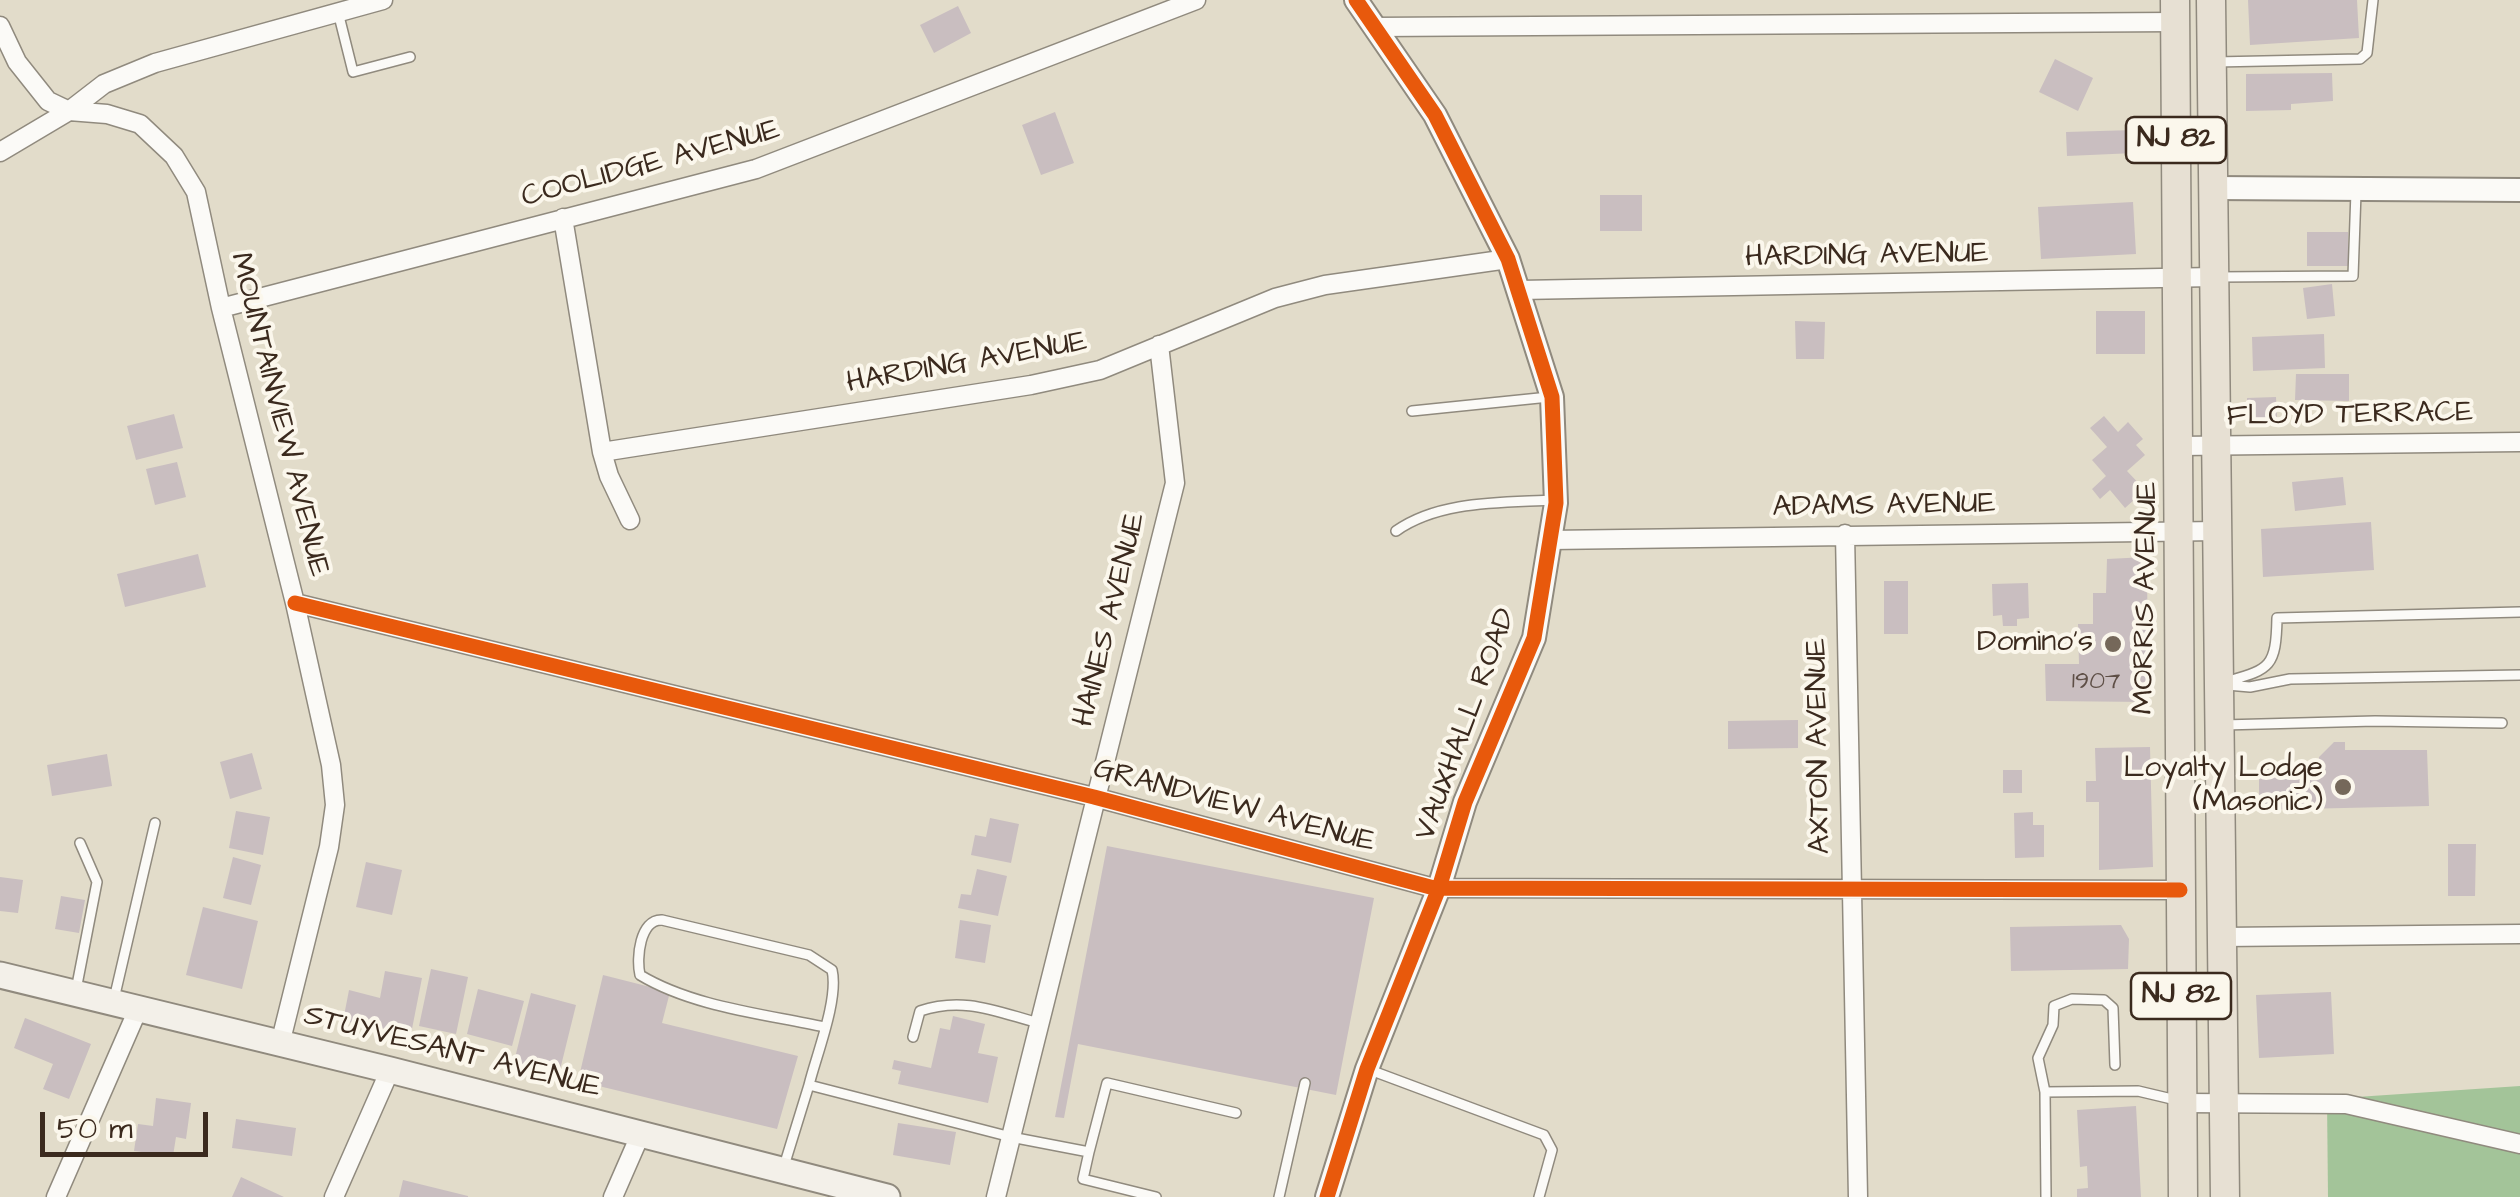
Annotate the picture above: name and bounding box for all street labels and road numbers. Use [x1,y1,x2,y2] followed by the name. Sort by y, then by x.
[518,113,784,217] street label: COOLIDGE AVENUE
[2126,117,2226,163] road number: NJ 82
[1745,237,1989,277] street label: HARDING AVENUE
[220,249,336,581] street label: MOUNTAINVIEW AVENUE
[844,325,1090,403] street label: HARDING AVENUE
[2226,396,2474,436] street label: FLOYD TERRACE
[2127,481,2167,715] street label: MORRIS AVENUE
[1772,487,1996,527] street label: ADAMS AVENUE
[1067,509,1155,731] street label: HAINES AVENUE
[1408,604,1526,846] street label: VAUXHALL ROAD
[1800,638,1840,854] street label: AXTON AVENUE
[1089,752,1379,862] street label: GRANDVIEW AVENUE
[2131,973,2231,1019] road number: NJ 82
[300,999,604,1107] street label: STUYVESANT AVENUE

